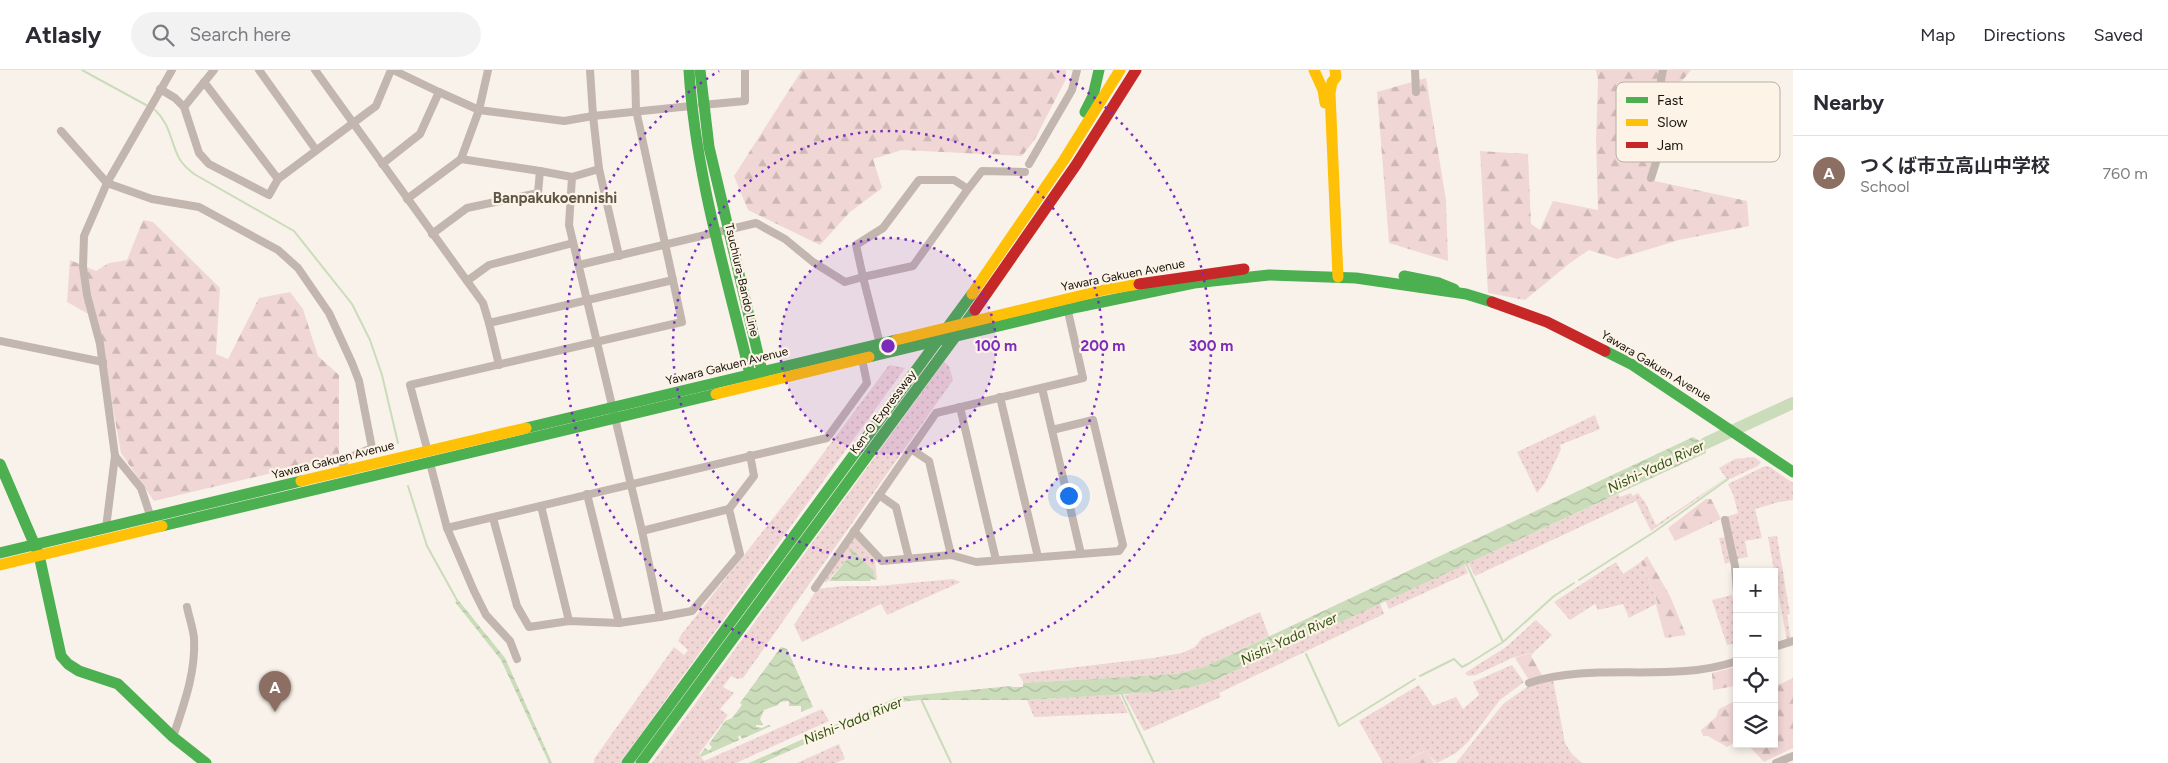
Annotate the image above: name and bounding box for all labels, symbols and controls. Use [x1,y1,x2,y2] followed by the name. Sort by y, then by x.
[131,12,481,57] search box
[25,20,101,49] text: Atlasly
[149,21,177,49] icon: search
[189,23,291,46] text: Search here
[1920,24,1955,46] text: Map
[1983,24,2065,46] text: Directions
[2093,24,2143,46] text: Saved
[1616,82,1780,162] legend
[1813,90,1884,115] text: Nearby
[1657,92,1683,109] text: Fast
[1657,114,1688,131] text: Slow
[1657,137,1683,154] text: Jam
[1860,154,2050,177] text: つくば市立高山中学校
[1823,164,1835,183] text: A
[2103,164,2148,183] text: 760 m
[1860,177,1910,196] text: School
[493,189,617,207] district label: Banpakukoennishi
[722,222,762,338] street label: Tsuchiura-Bando Line
[1060,256,1186,294] street label: Yawara Gakuen Avenue
[1599,328,1714,405] street label: Yawara Gakuen Avenue
[879,337,897,355] centre of rings
[975,337,1017,355] text: 100 m
[1081,337,1125,355] text: 200 m
[1189,337,1233,355] text: 300 m
[664,344,790,388] street label: Yawara Gakuen Avenue
[847,367,919,457] street label: Ken-O Expressway
[1605,437,1708,497] water label: Nishi-Yada River
[270,438,396,482] street label: Yawara Gakuen Avenue
[1056,483,1082,509] your location
[1733,568,1778,748] map controls
[1733,568,1778,613] button: +
[1238,609,1341,669] water label: Nishi-Yada River
[1733,613,1778,658] button: −
[1733,658,1778,703] button: locate
[259,671,291,712] pin: A
[801,693,906,749] water label: Nishi-Yada River
[1733,703,1778,748] button: layers

